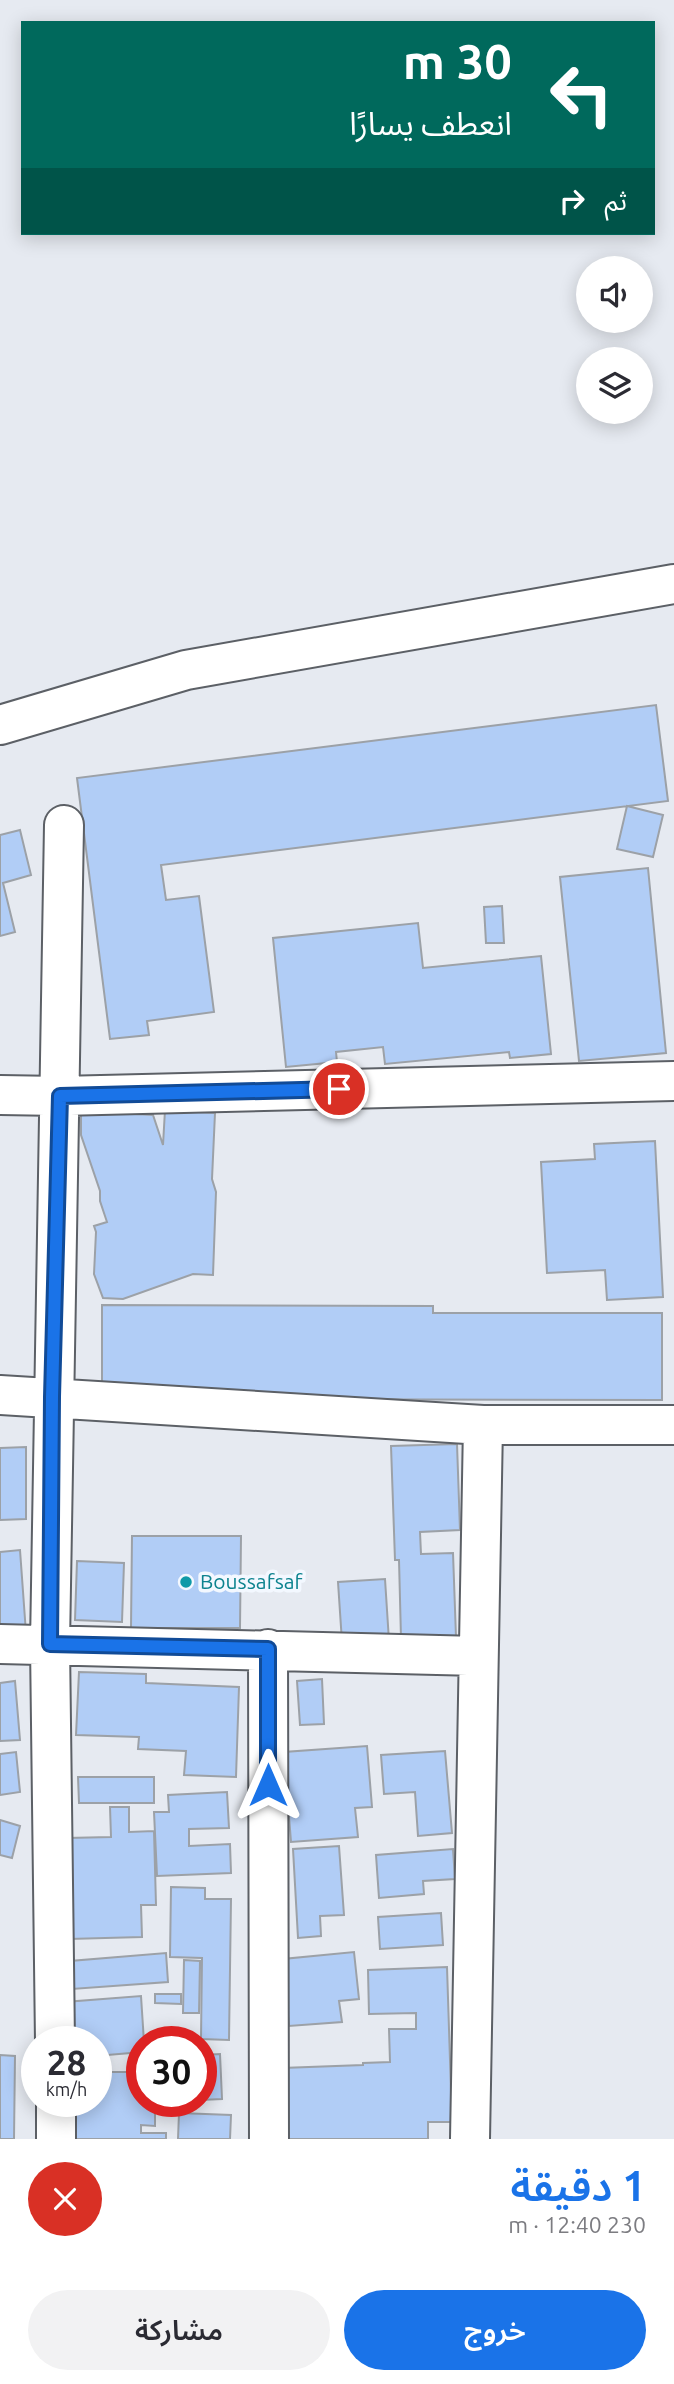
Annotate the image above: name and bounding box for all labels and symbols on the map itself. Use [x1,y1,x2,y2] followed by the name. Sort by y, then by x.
[309,1059,369,1119] pin
[200,1569,304,1593] place label: Boussafsaf
[178,1574,194,1590] marker: Boussafsaf
[231,1748,305,1822] position arrow
[126,2026,217,2117] speed limit sign: 30

